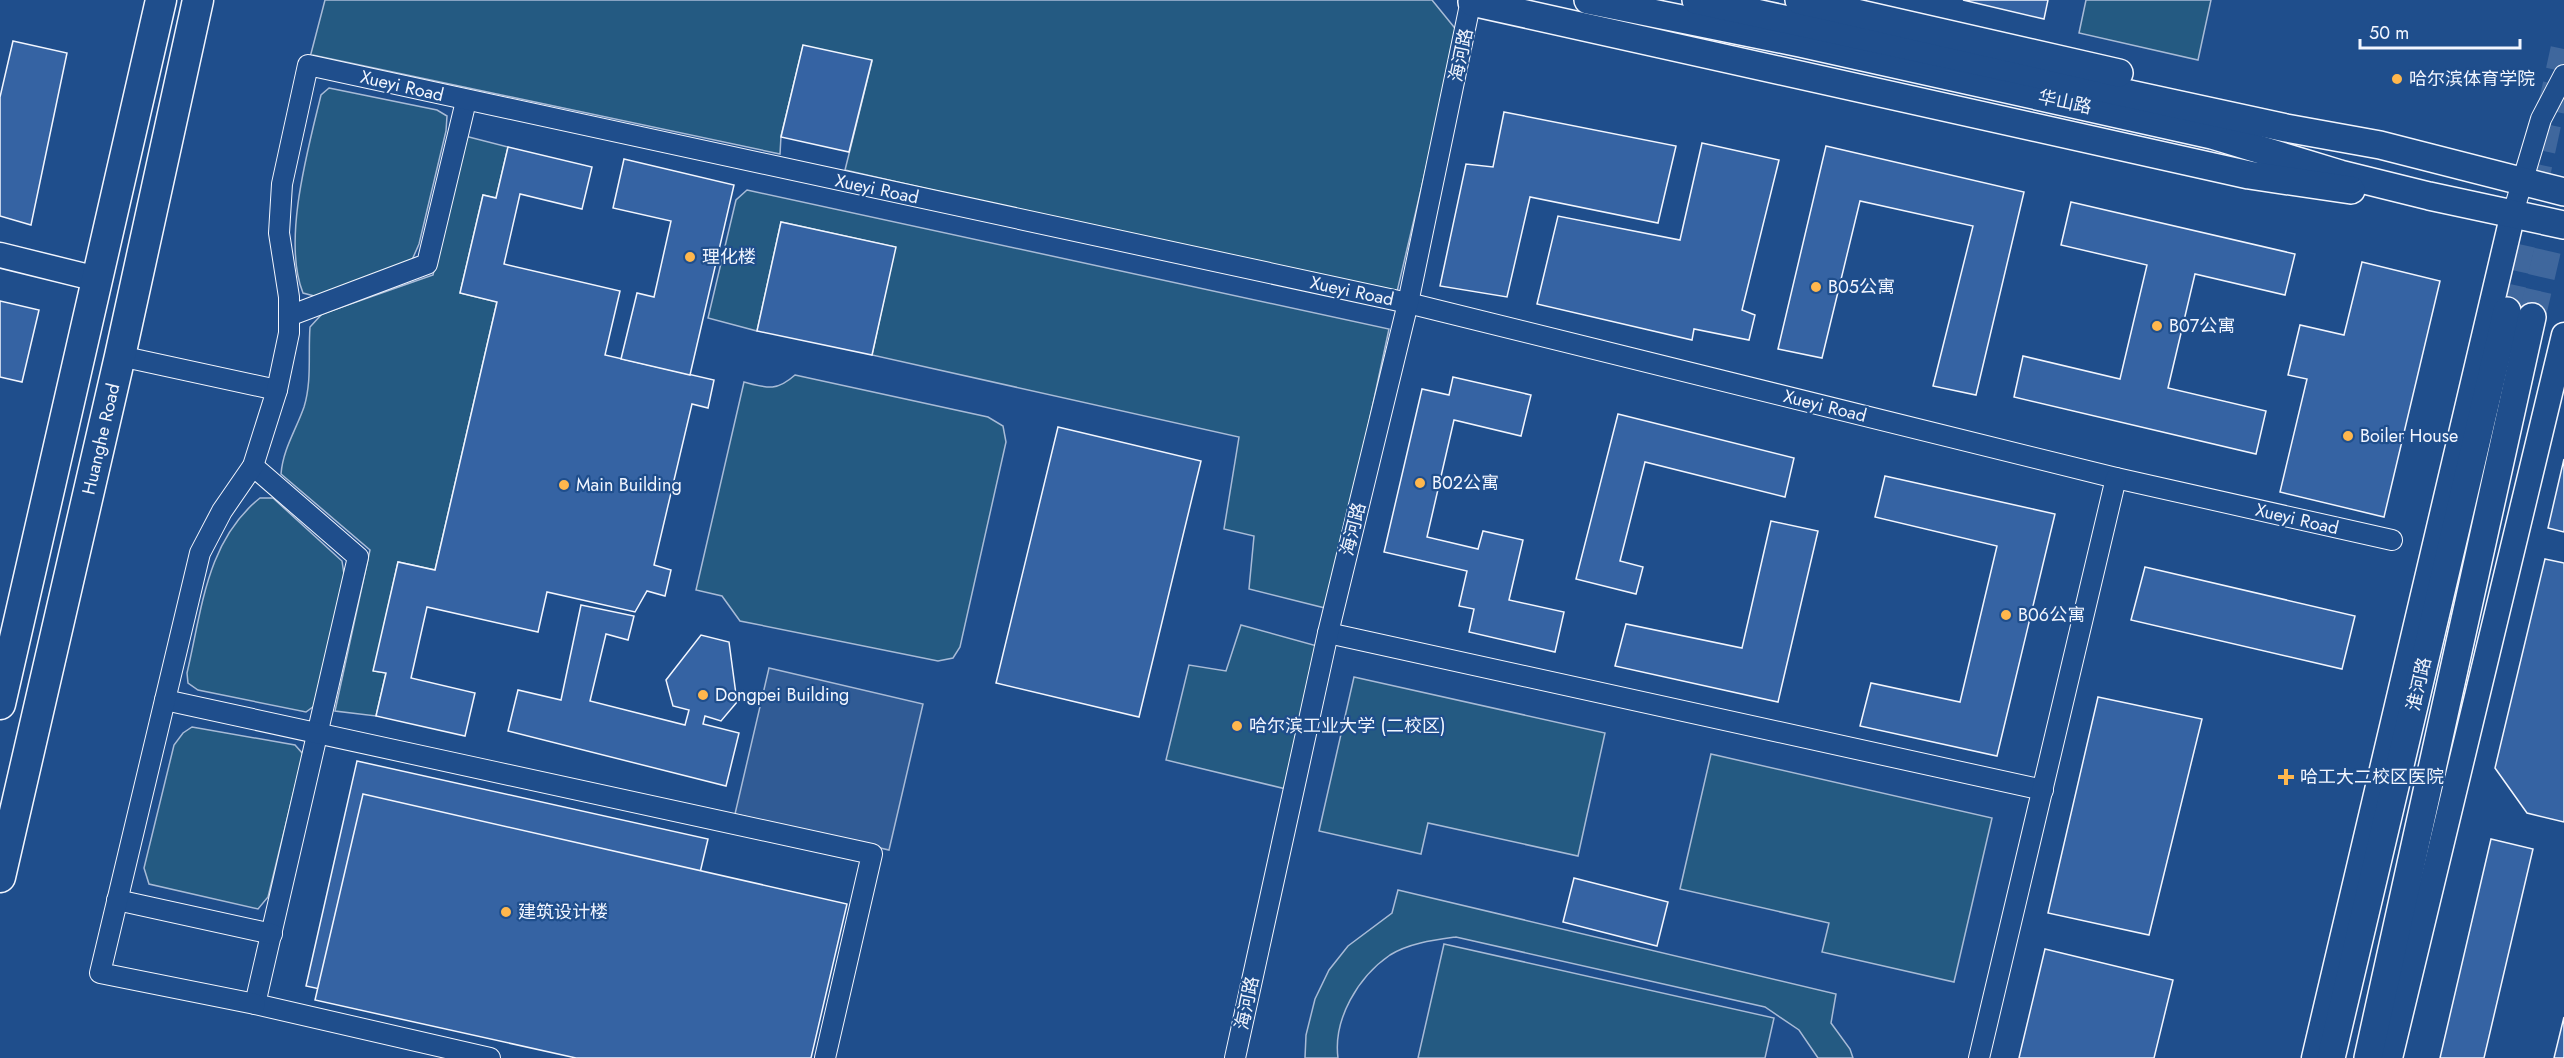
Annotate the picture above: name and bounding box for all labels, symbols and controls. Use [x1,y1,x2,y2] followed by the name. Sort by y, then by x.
[2360,12,2520,50] scale bar
[2369,20,2409,46] text: 50 m
[1443,26,1479,84] street label: 海河路
[358,64,446,108] street label: Xueyi Road
[2409,66,2535,92] place label: 哈尔滨体育学院
[2390,72,2404,86] marker: 哈尔滨体育学院
[2036,84,2094,120] street label: 华山路
[833,167,921,211] street label: Xueyi Road
[702,244,756,270] place label: 理化楼
[683,250,697,264] marker: 理化楼
[1308,269,1396,313] street label: Xueyi Road
[1828,274,1895,300] place label: B05公寓
[1809,280,1823,294] marker: B05公寓
[2169,313,2235,339] place label: B07公寓
[2150,319,2164,333] marker: B07公寓
[76,381,126,497] street label: Huanghe Road
[1781,383,1869,429] street label: Xueyi Road
[2360,423,2458,449] place label: Boiler House
[2341,429,2355,443] marker: Boiler House
[1432,470,1499,496] place label: B02公寓
[576,472,682,498] place label: Main Building
[1413,476,1427,490] marker: B02公寓
[557,478,571,492] marker: Main Building
[2253,497,2341,541] street label: Xueyi Road
[1334,500,1372,558] street label: 海河路
[2018,602,2085,628] place label: B06公寓
[1999,608,2013,622] marker: B06公寓
[2400,655,2438,713] street label: 淮河路
[715,682,849,708] place label: Dongpei Building
[696,688,710,702] marker: Dongpei Building
[1249,713,1446,739] place label: 哈尔滨工业大学 (二校区)
[1230,719,1244,733] marker: 哈尔滨工业大学 (二校区)
[2300,764,2444,790] place label: 哈工大二校区医院
[2277,768,2295,786] marker: 哈工大二校区医院
[518,899,608,925] place label: 建筑设计楼
[499,905,513,919] marker: 建筑设计楼
[1229,974,1265,1032] street label: 海河路

